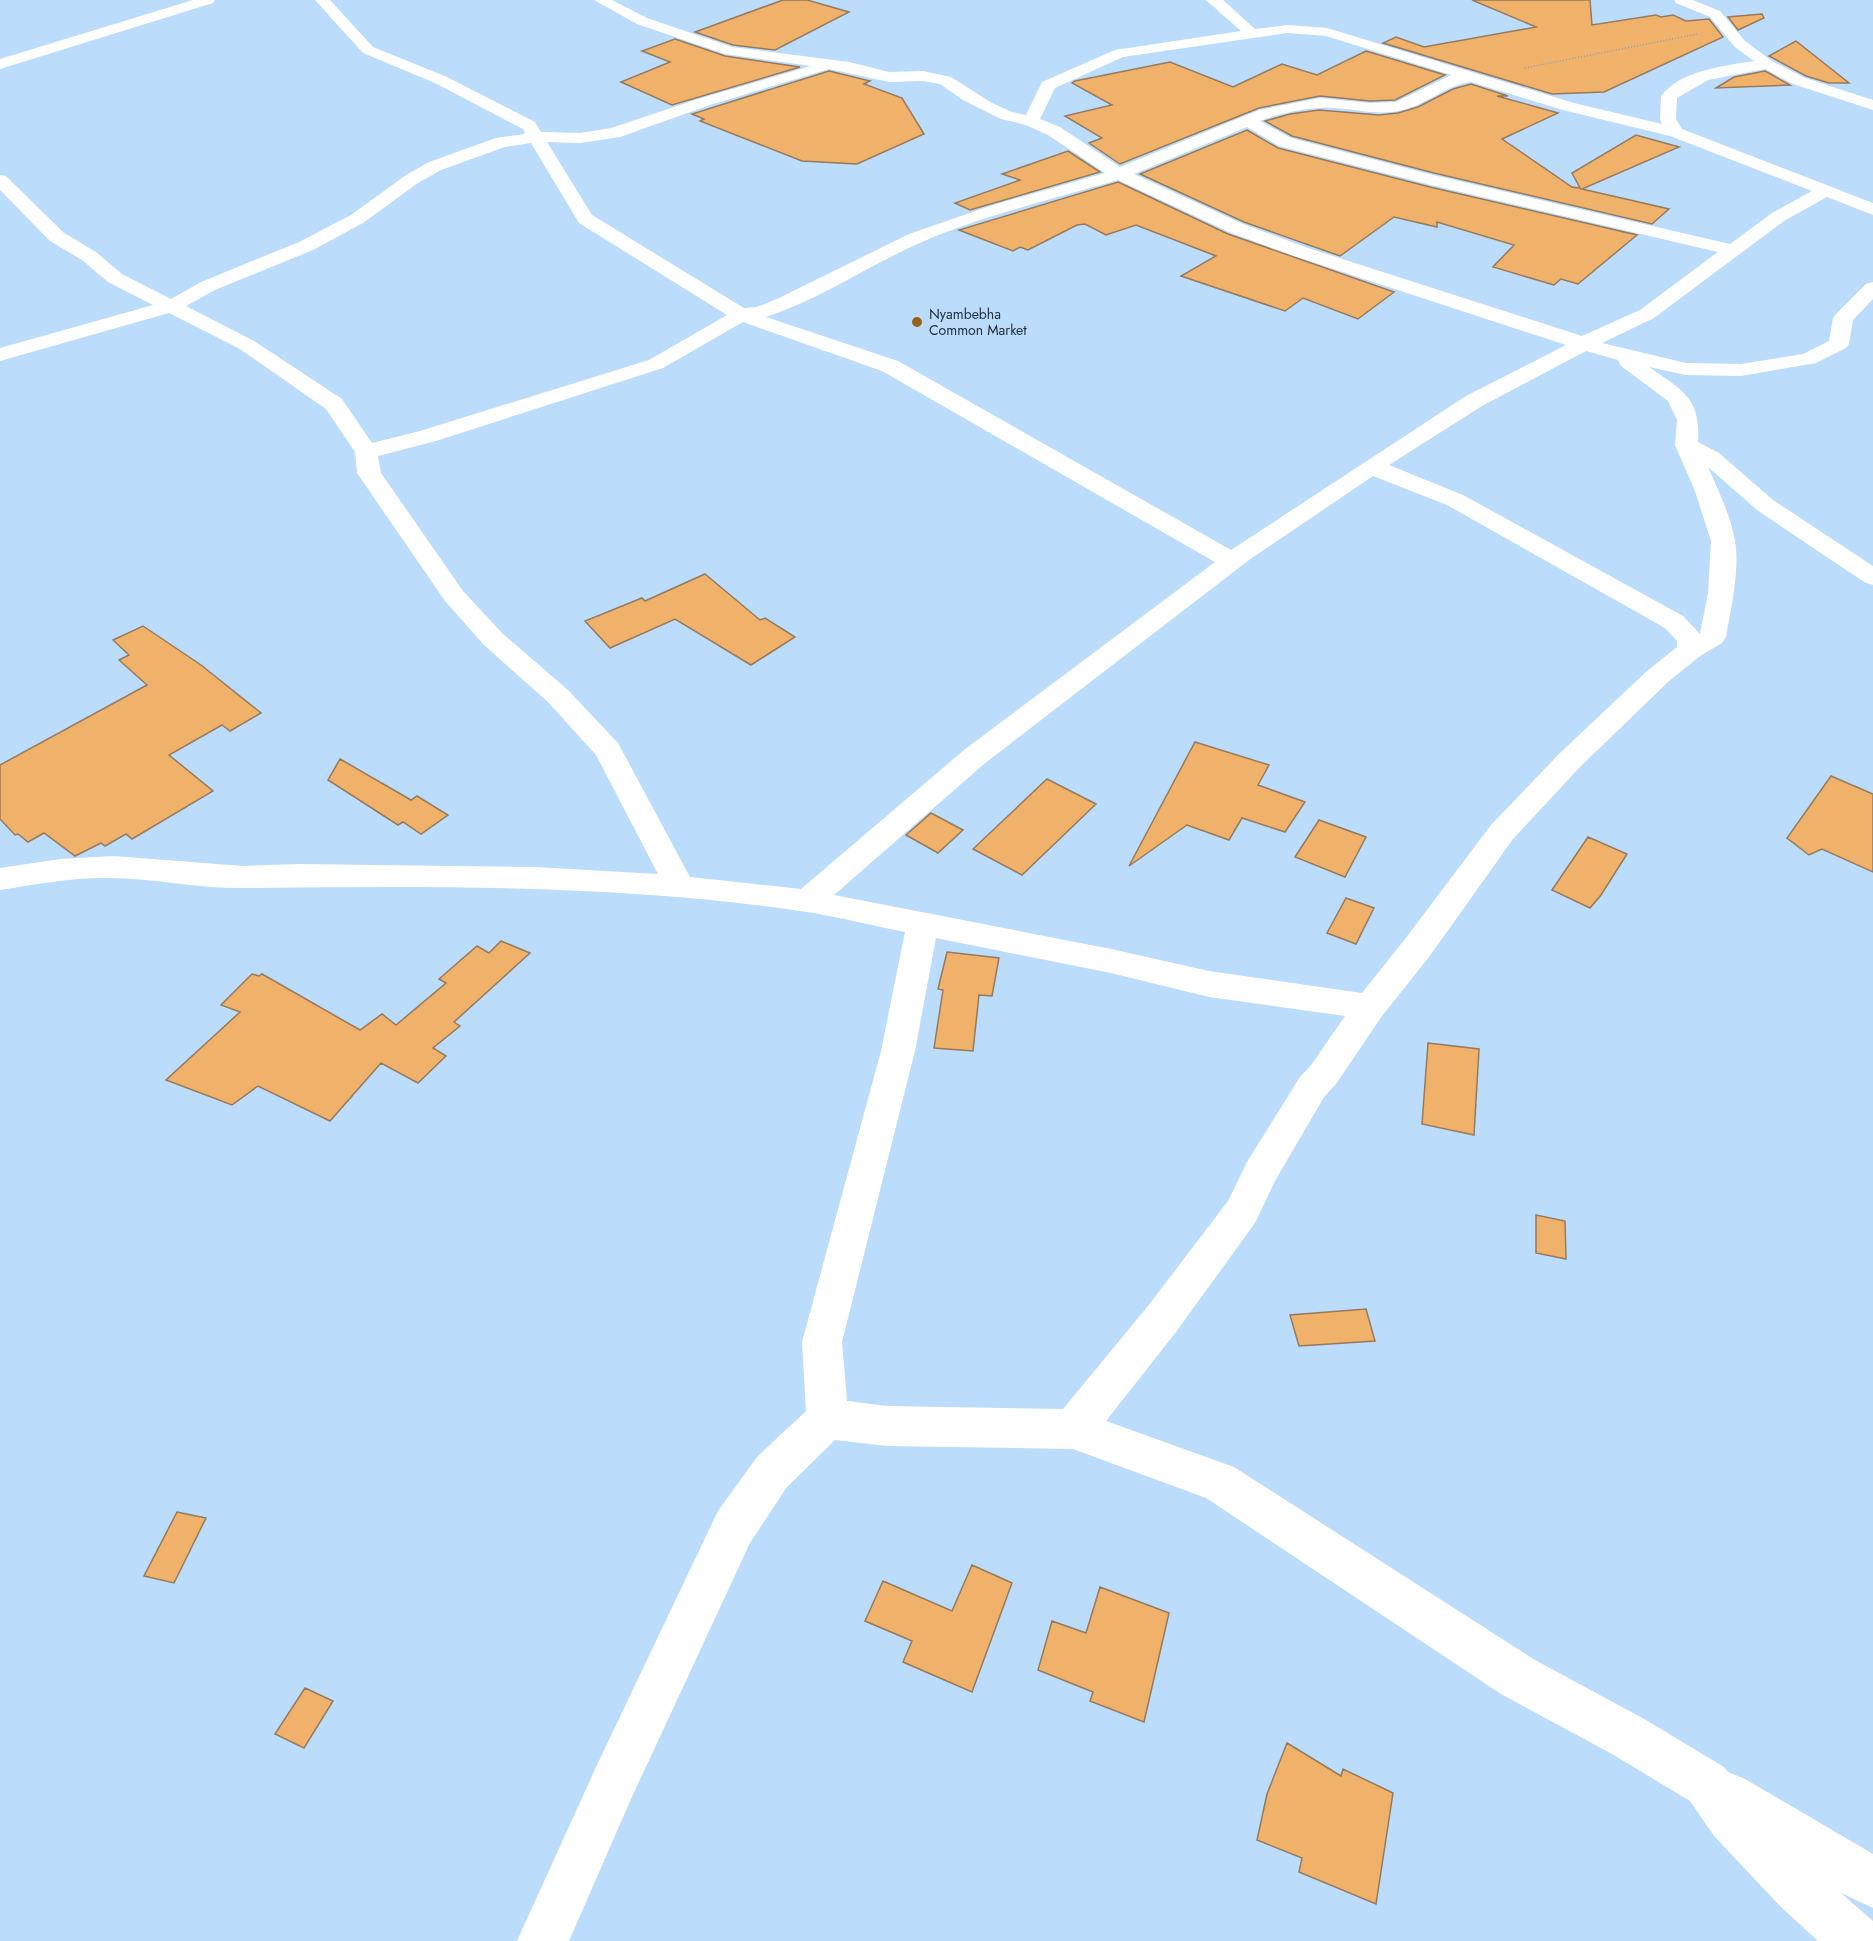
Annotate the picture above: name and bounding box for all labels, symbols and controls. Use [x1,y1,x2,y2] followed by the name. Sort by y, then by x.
[929,304,1027,340] place label: Nyambebha Common Market
[910,315,924,329] marker: Nyambebha Common Market

